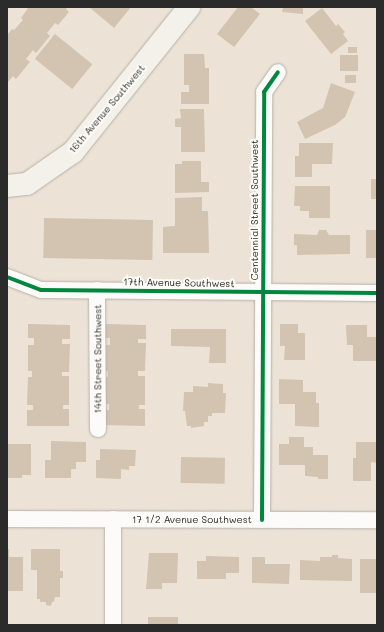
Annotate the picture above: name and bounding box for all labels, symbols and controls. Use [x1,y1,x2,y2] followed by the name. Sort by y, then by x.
[66,62,148,156] street label: 16th Avenue Southwest
[249,140,261,280] street label: Centennial Street Southwest
[123,276,235,290] street label: 17th Avenue Southwest
[92,305,104,413] street label: 14th Street Southwest
[132,514,252,526] street label: 17 1/2 Avenue Southwest

